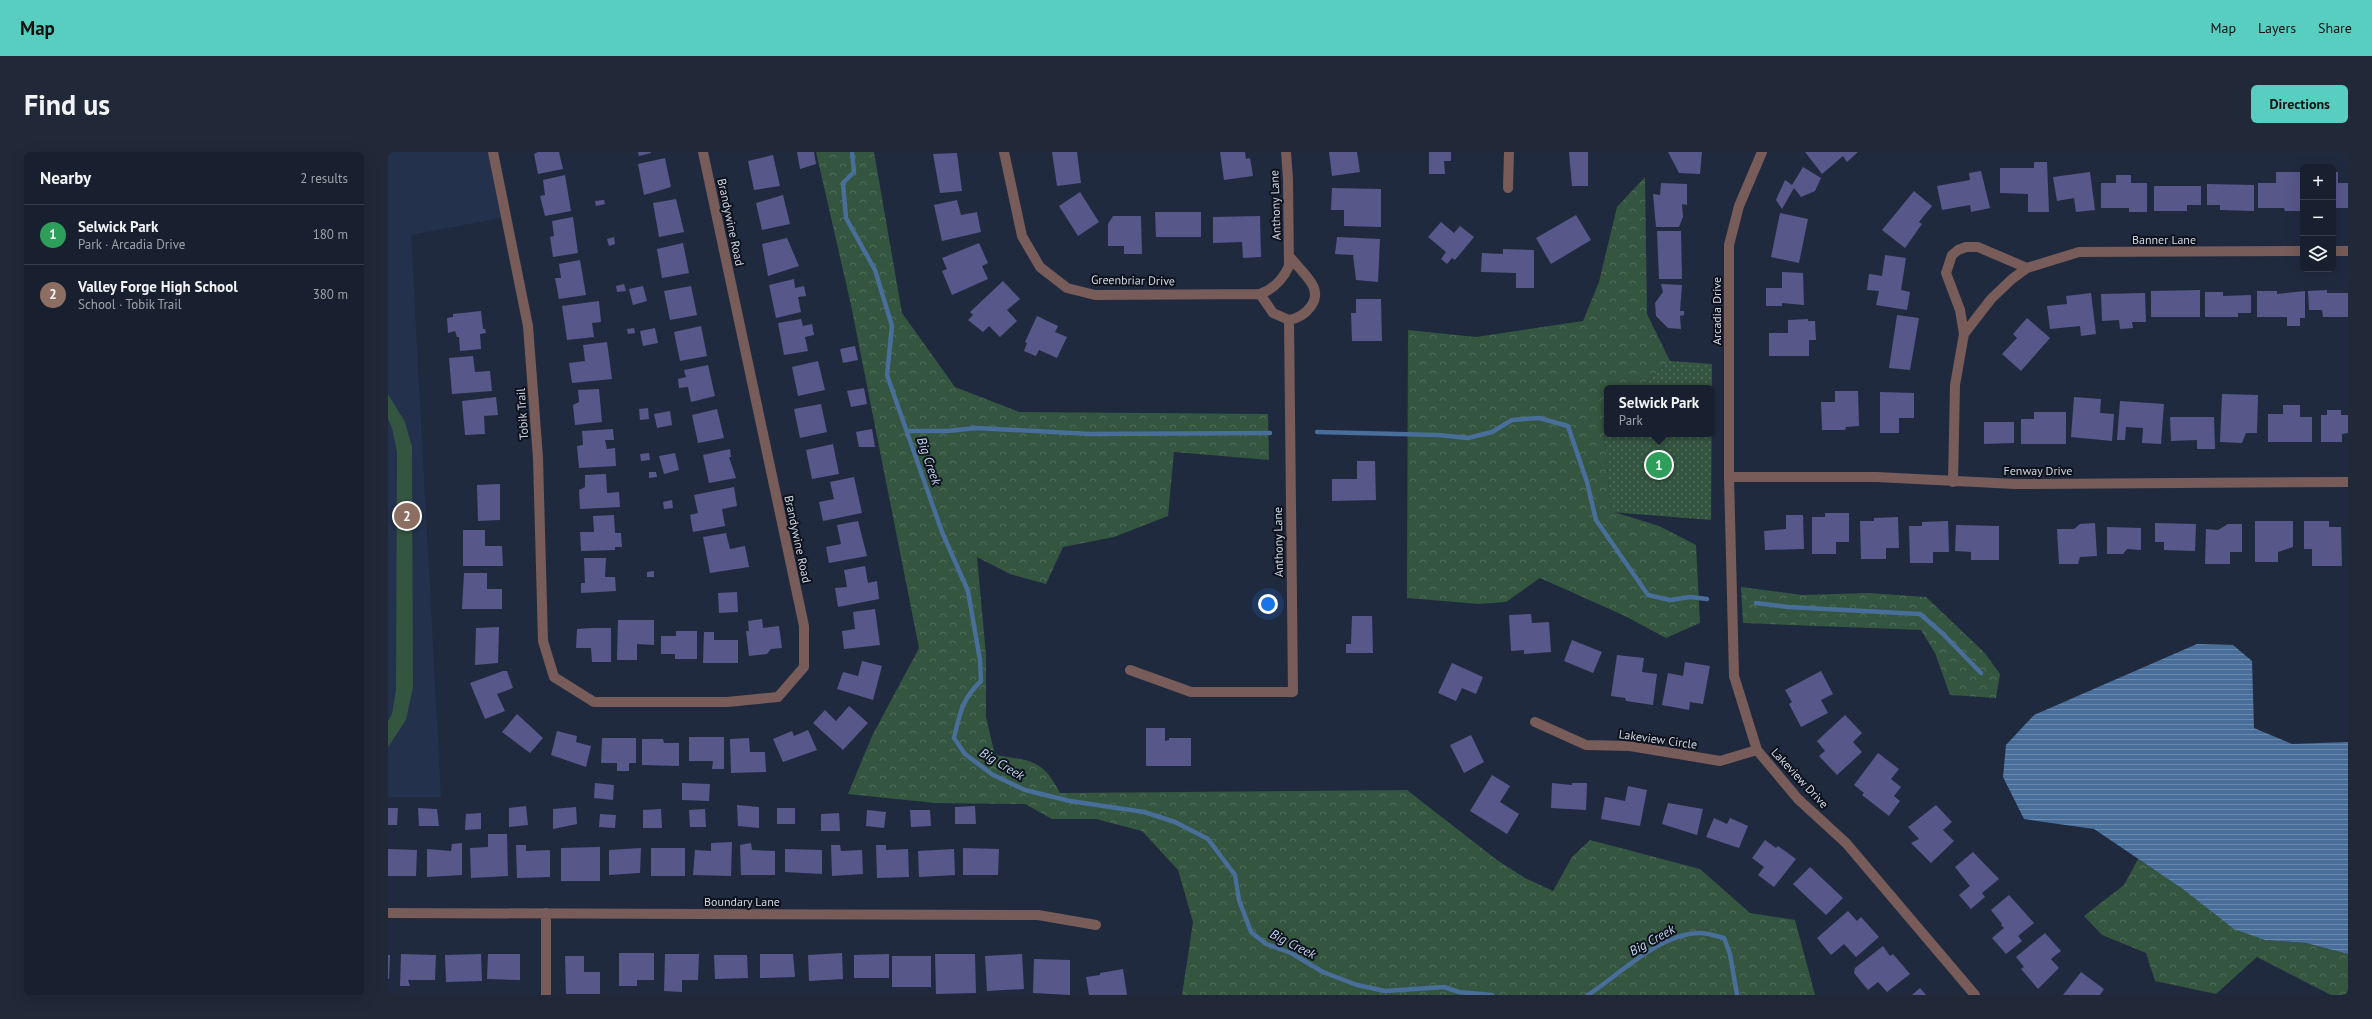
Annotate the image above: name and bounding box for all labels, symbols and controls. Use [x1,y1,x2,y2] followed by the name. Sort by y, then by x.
[20,16,55,40] text: Map
[2210,19,2236,37] text: Map
[2258,19,2296,37] text: Layers
[2318,19,2352,37] text: Share
[2251,85,2348,123] button: Directions
[24,86,110,123] text: Find us
[2300,164,2336,272] map controls
[2300,164,2336,200] button: +
[40,167,91,189] text: Nearby
[300,170,348,187] text: 2 results
[1266,170,1284,240] street label: Anthony Lane
[714,177,748,267] street label: Brandywine Road
[2300,200,2336,236] button: −
[78,217,158,236] text: Selwick Park
[49,226,57,243] text: 1
[313,226,348,243] text: 180 m
[2132,232,2196,247] street label: Banner Lane
[78,236,185,253] text: Park · Arcadia Drive
[2300,236,2336,272] button: layers
[1091,272,1175,288] street label: Greenbriar Drive
[78,277,238,296] text: Valley Forge High School
[1709,277,1724,345] street label: Arcadia Drive
[49,286,57,303] text: 2
[313,286,348,303] text: 380 m
[78,296,182,313] text: School · Tobik Trail
[1604,385,1714,437] popup
[513,387,531,440] street label: Tobik Trail
[1619,393,1699,412] text: Selwick Park
[1619,412,1643,429] text: Park
[913,435,945,488] water label: Big Creek
[1646,450,1672,480] pin: 1
[2004,463,2072,478] street label: Fenway Drive
[781,494,815,584] street label: Brandywine Road
[394,501,420,531] pin: 2
[1270,507,1286,577] street label: Anthony Lane
[1258,594,1278,614] your location
[1618,726,1698,752] street label: Lakeview Circle
[976,744,1029,785] water label: Big Creek
[1768,745,1832,811] street label: Lakeview Drive
[704,894,780,909] street label: Boundary Lane
[1626,920,1679,959] water label: Big Creek
[1267,925,1320,963] water label: Big Creek

